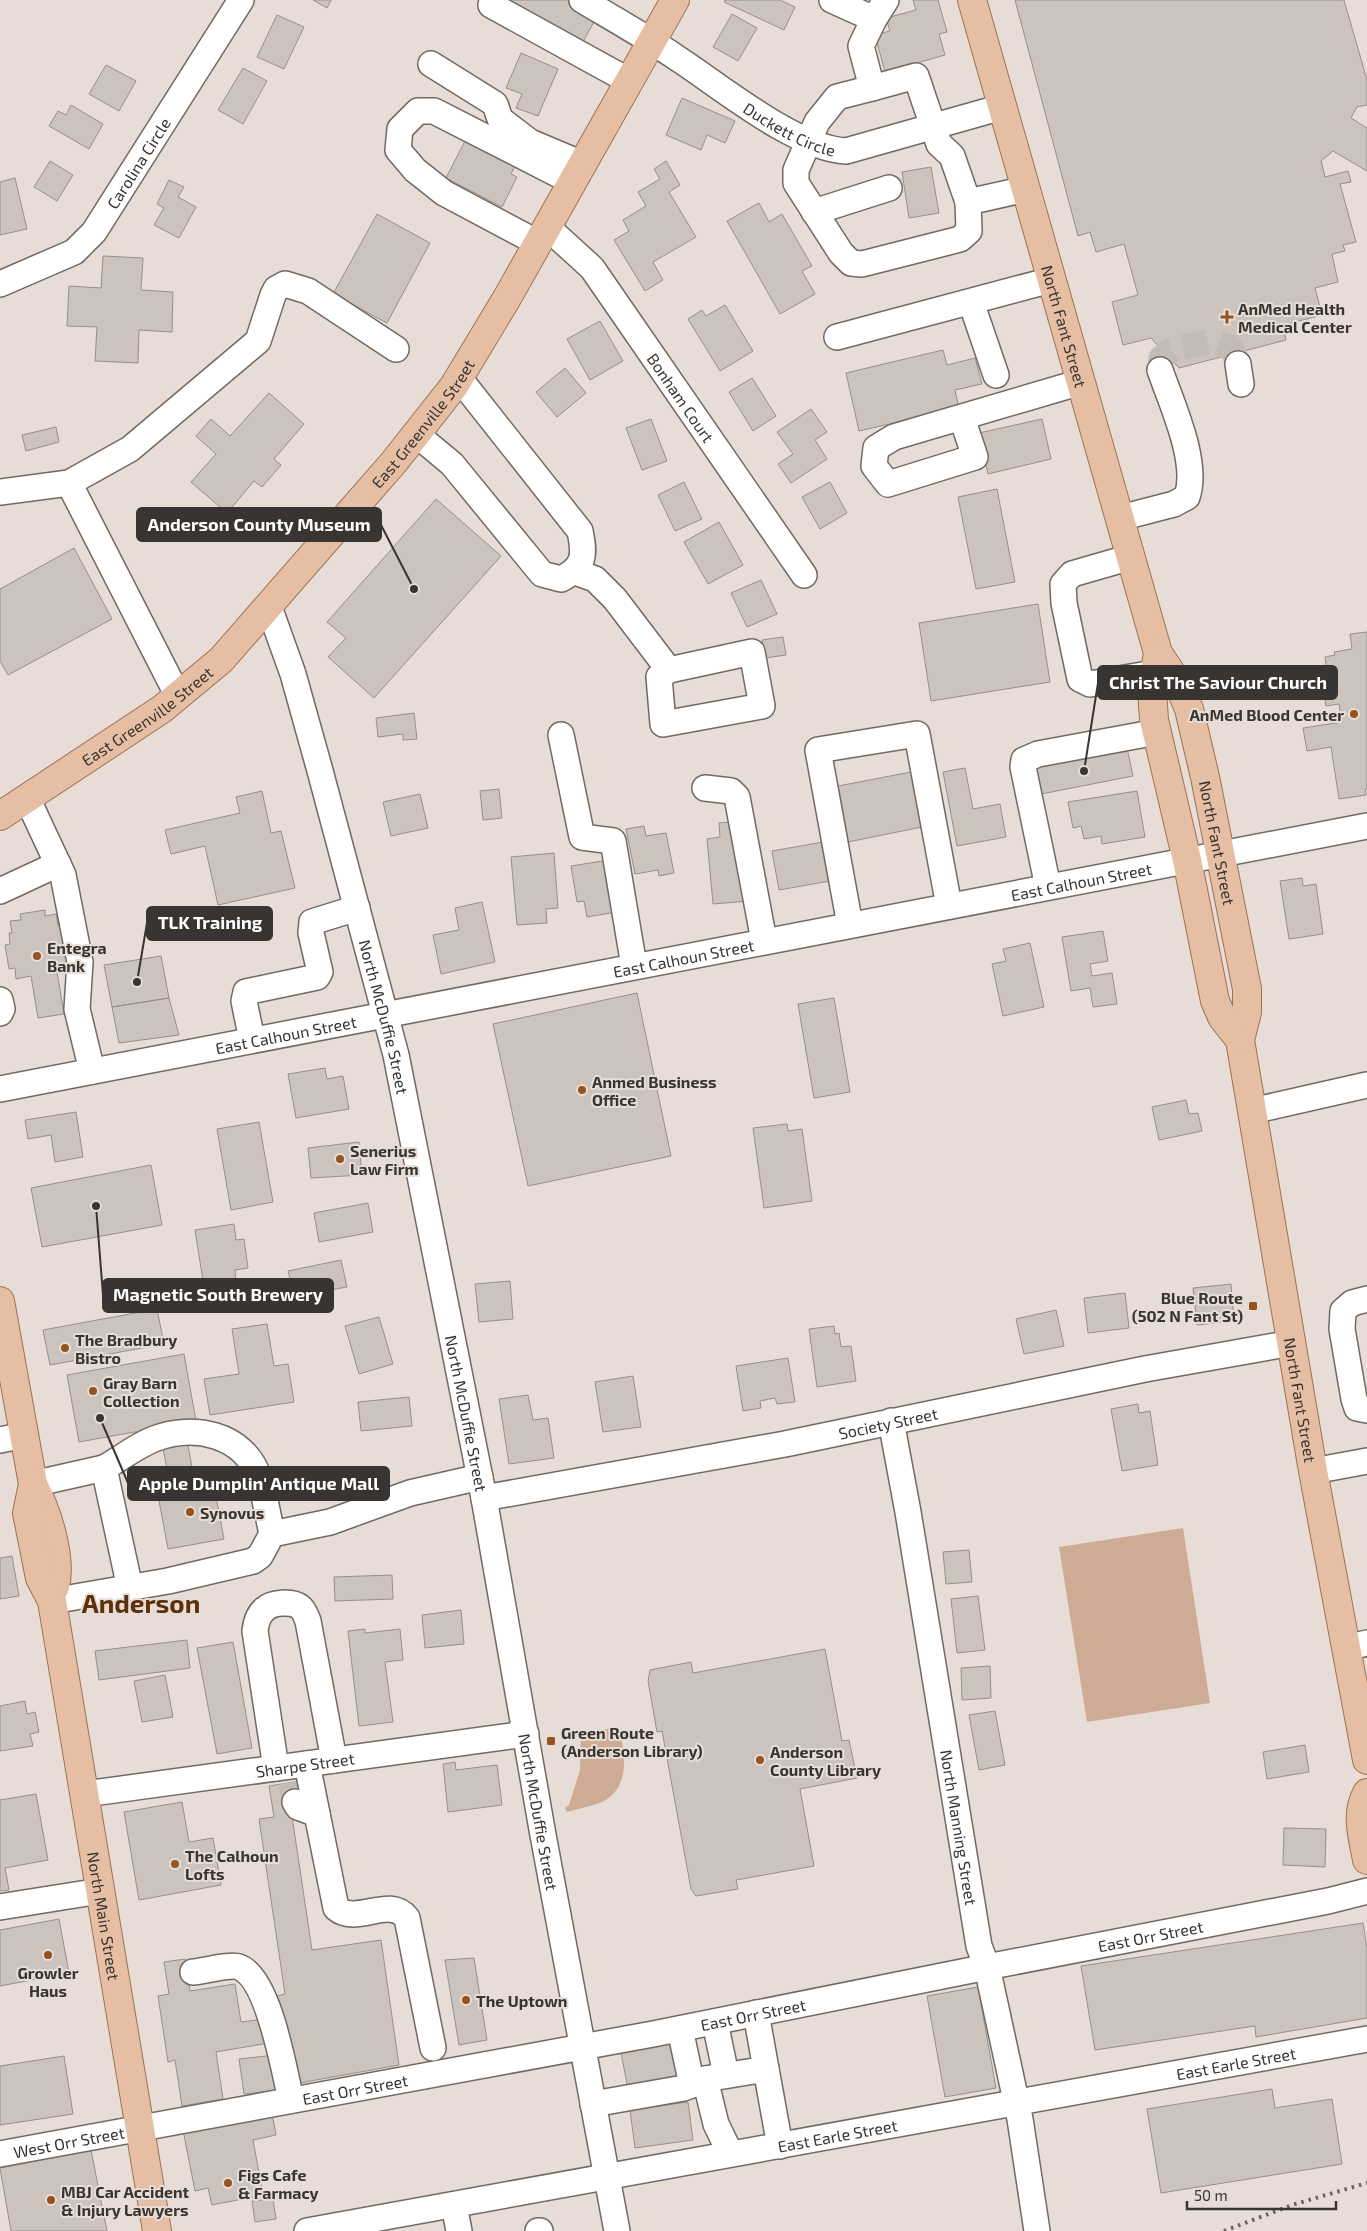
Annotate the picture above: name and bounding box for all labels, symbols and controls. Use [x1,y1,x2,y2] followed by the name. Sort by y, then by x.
[740,98,837,159] street label: Duckett Circle
[102,114,174,212] street label: Carolina Circle
[1038,263,1091,389] street label: North Fant Street
[1238,299,1352,336] place label: AnMed Health Medical Center
[1220,310,1234,324] marker: AnMed Health Medical Center
[644,349,719,445] street label: Bonham Court
[367,355,478,491] street label: East Greenville Street
[137,508,381,541] callout: Anderson County Museum
[147,513,371,535] text: Anderson County Museum
[78,662,216,769] street label: East Greenville Street
[1098,666,1337,699] callout: Christ The Saviour Church
[1109,671,1327,693] text: Christ The Saviour Church
[1189,705,1344,724] place label: AnMed Blood Center
[1348,708,1360,720] marker: AnMed Blood Center
[1196,779,1240,906] street label: North Fant Street
[1009,858,1153,904] street label: East Calhoun Street
[147,907,272,940] callout: TLK Training
[158,911,263,933] text: TLK Training
[611,935,756,980] street label: East Calhoun Street
[356,937,413,1096] street label: North McDuffie Street
[47,938,107,975] place label: Entegra Bank
[31,950,43,962] marker: Entegra Bank
[214,1011,358,1057] street label: East Calhoun Street
[592,1072,716,1109] place label: Anmed Business Office
[576,1084,588,1096] marker: Anmed Business Office
[350,1141,419,1178] place label: Senerius Law Firm
[334,1153,346,1165] marker: Senerius Law Firm
[103,1279,333,1312] callout: Magnetic South Brewery
[113,1283,324,1305] text: Magnetic South Brewery
[1132,1288,1243,1325] place label: Blue Route (502 N Fant St)
[1247,1300,1259,1312] marker: Blue Route (502 N Fant St)
[75,1330,177,1367] place label: The Bradbury Bistro
[442,1333,492,1493] street label: North McDuffie Street
[1281,1336,1321,1464] street label: North Fant Street
[59,1342,71,1354] marker: The Bradbury Bistro
[103,1373,180,1410] place label: Gray Barn Collection
[87,1385,99,1397] marker: Gray Barn Collection
[837,1403,939,1442] street label: Society Street
[128,1467,389,1500] callout: Apple Dumplin' Antique Mall
[139,1472,379,1494] text: Apple Dumplin' Antique Mall
[200,1503,264,1523] place label: Synovus
[184,1506,196,1518] marker: Synovus
[82,1587,200,1618] district label: Anderson
[561,1723,703,1761] place label: Green Route (Anderson Library)
[516,1732,563,1892] street label: North McDuffie Street
[545,1735,557,1747] marker: Green Route (Anderson Library)
[770,1742,881,1780] place label: Anderson County Library
[254,1748,356,1780] street label: Sharpe Street
[937,1748,982,1906] street label: North Manning Street
[754,1754,766,1766] marker: Anderson County Library
[185,1846,279,1883] place label: The Calhoun Lofts
[84,1850,125,1981] street label: North Main Street
[169,1858,181,1870] marker: The Calhoun Lofts
[1096,1916,1205,1955] street label: East Orr Street
[42,1949,54,1961] marker: Growler Haus
[17,1963,79,2000] place label: Growler Haus
[476,1991,567,2010] place label: The Uptown
[460,1994,472,2006] marker: The Uptown
[699,1994,807,2034] street label: East Orr Street
[1175,2043,1297,2083] street label: East Earle Street
[301,2070,409,2108] street label: East Orr Street
[776,2115,899,2155] street label: East Earle Street
[12,2122,126,2161] street label: West Orr Street
[238,2165,319,2203] place label: Figs Cafe & Farmacy
[222,2177,234,2189] marker: Figs Cafe & Farmacy
[1187,2178,1336,2210] scale bar
[61,2182,190,2220] place label: MBJ Car Accident & Injury Lawyers
[1194,2186,1228,2204] text: 50 m
[45,2194,57,2206] marker: MBJ Car Accident & Injury Lawyers

